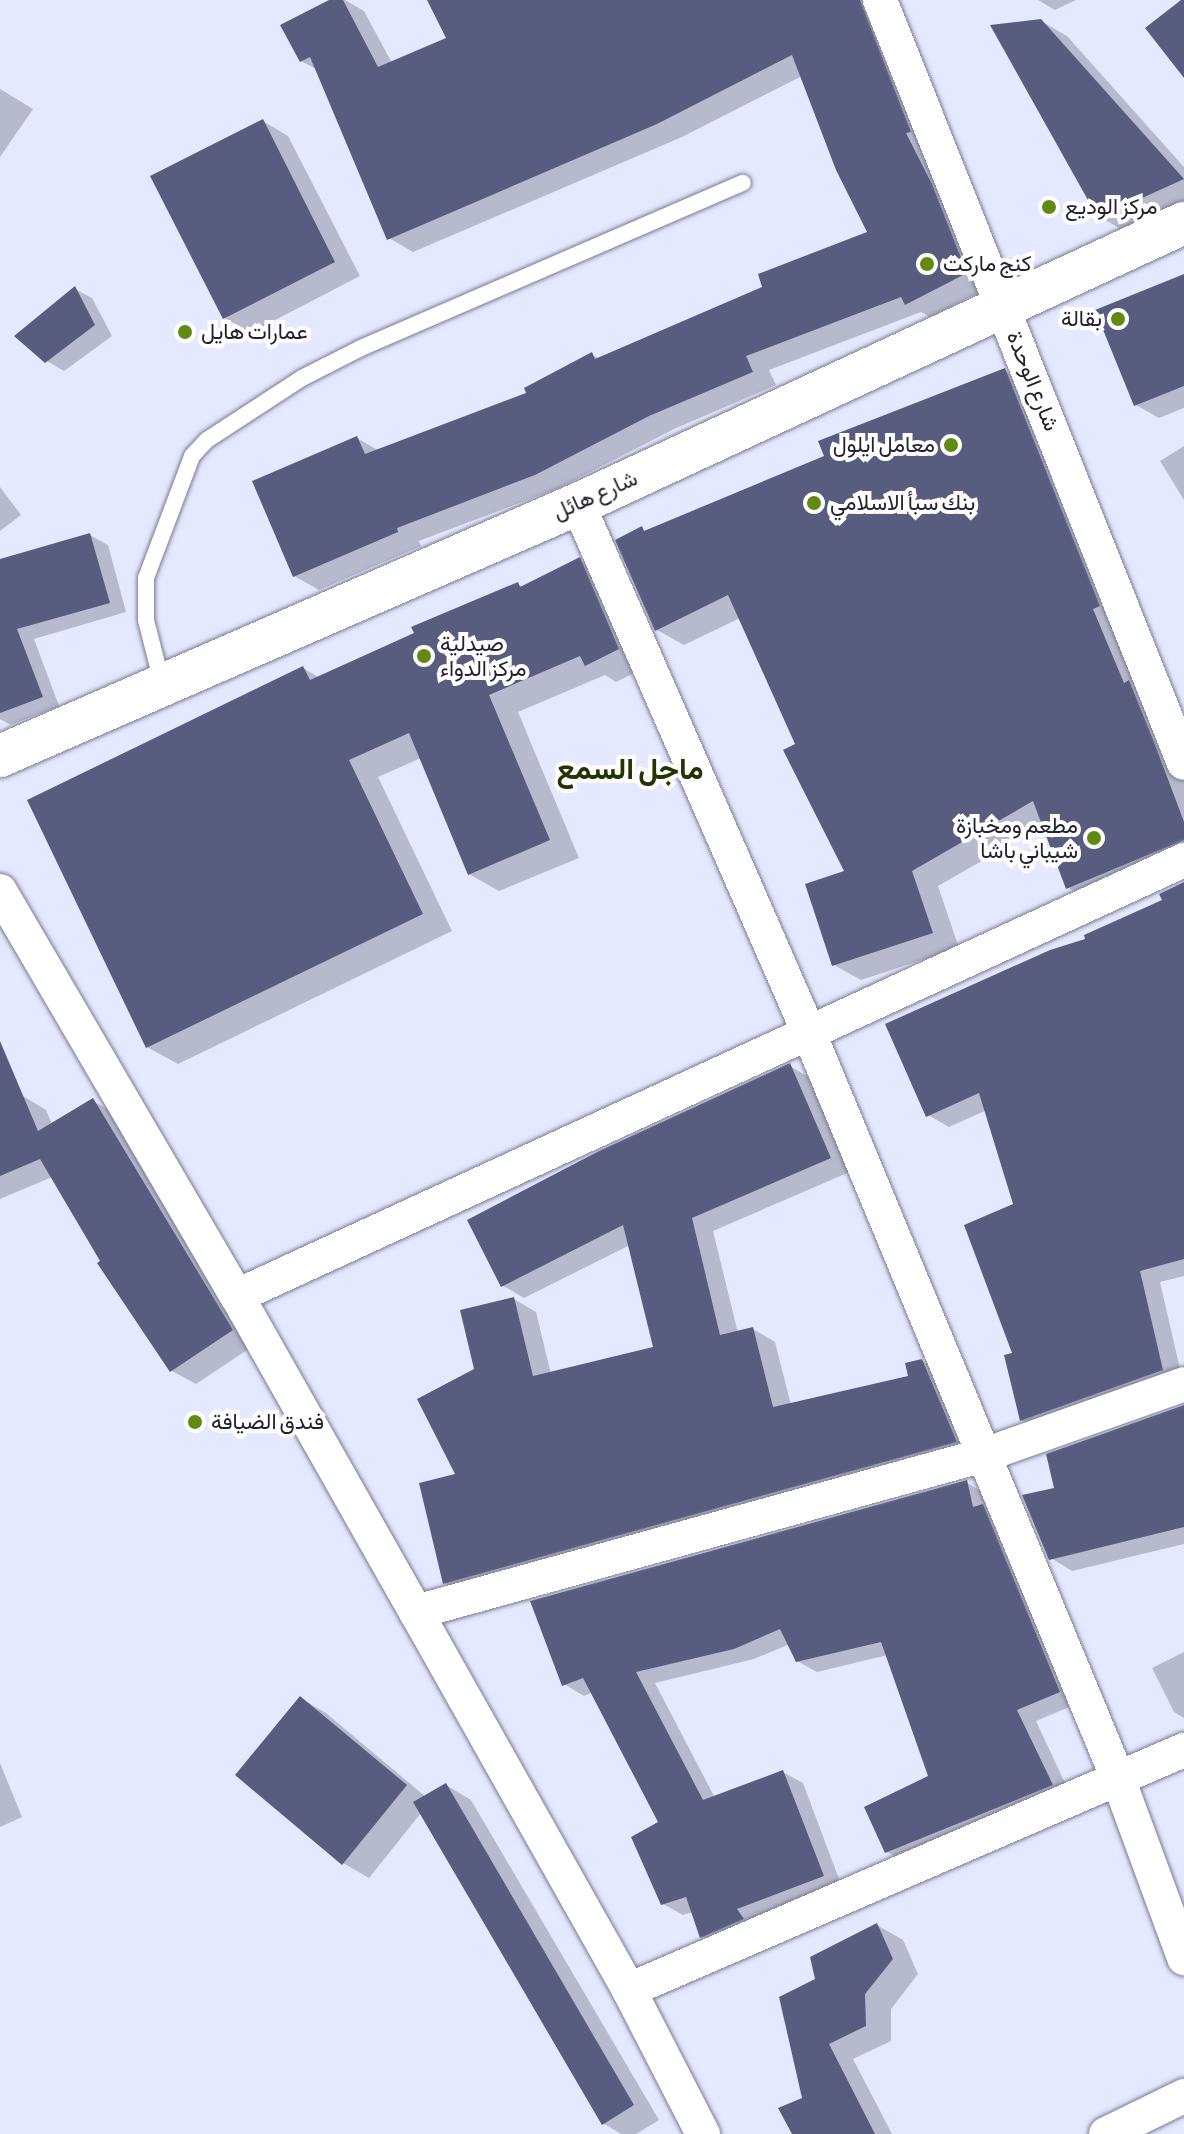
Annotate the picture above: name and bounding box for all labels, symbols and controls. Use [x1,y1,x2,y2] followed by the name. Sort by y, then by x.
[1065,194,1157,220] place label: مركز الوديع
[1040,198,1058,216] marker: مركز الوديع
[943,251,1032,277] place label: كنج ماركت
[918,255,936,273] marker: كنج ماركت
[1061,306,1102,332] place label: بقالة
[1109,310,1127,328] marker: بقالة
[201,319,308,345] place label: عمارات هايل
[176,323,194,341] marker: عمارات هايل
[1001,327,1065,435] street label: شارع الوحدة
[833,432,935,458] place label: معامل ايلول
[942,436,960,454] marker: معامل ايلول
[549,465,641,525] street label: شارع هائل
[830,490,975,516] place label: بنك سبأ الاسلامي
[805,494,823,512] marker: بنك سبأ الاسلامي
[440,630,526,682] place label: صيدلية مركز الدواء
[415,647,433,665] marker: صيدلية مركز الدواء
[556,750,704,786] district label: ماجل السمع
[956,812,1078,864] place label: مطعم ومخبازة شيباني باشا
[1085,829,1103,847] marker: مطعم ومخبازة شيباني باشا
[211,1409,324,1435] place label: فندق الضيافة
[186,1413,204,1431] marker: فندق الضيافة

